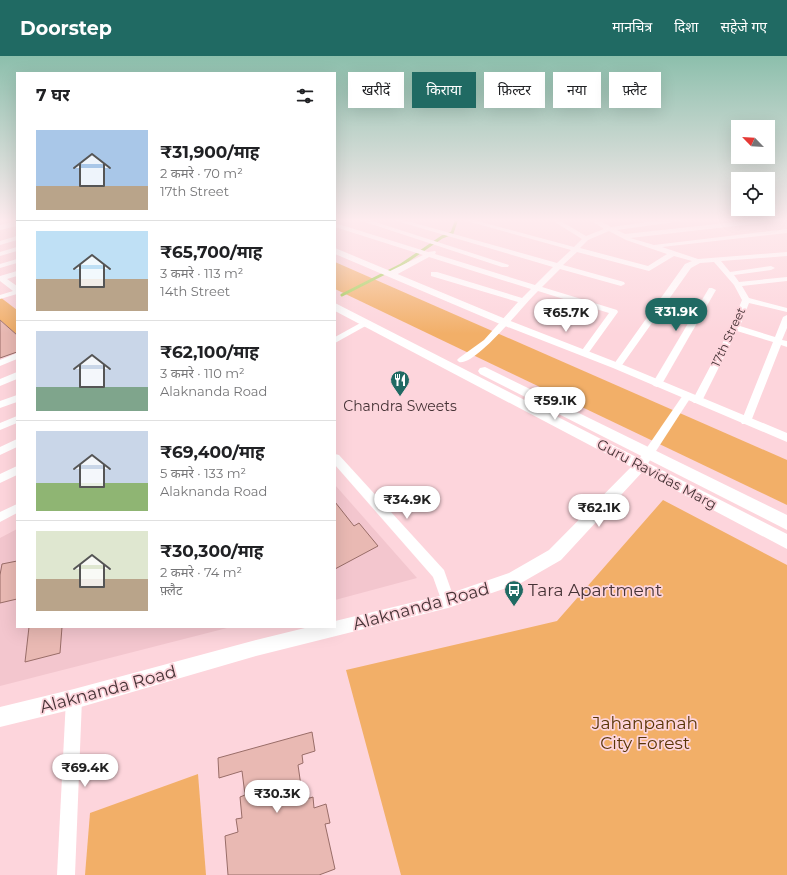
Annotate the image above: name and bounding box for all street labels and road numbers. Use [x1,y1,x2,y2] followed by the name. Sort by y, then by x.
[708,305,748,369] street label: 17th Street
[594,435,720,513] street label: Guru Ravidas Marg
[351,578,491,634] street label: Alaknanda Road
[38,661,178,717] street label: Alaknanda Road

